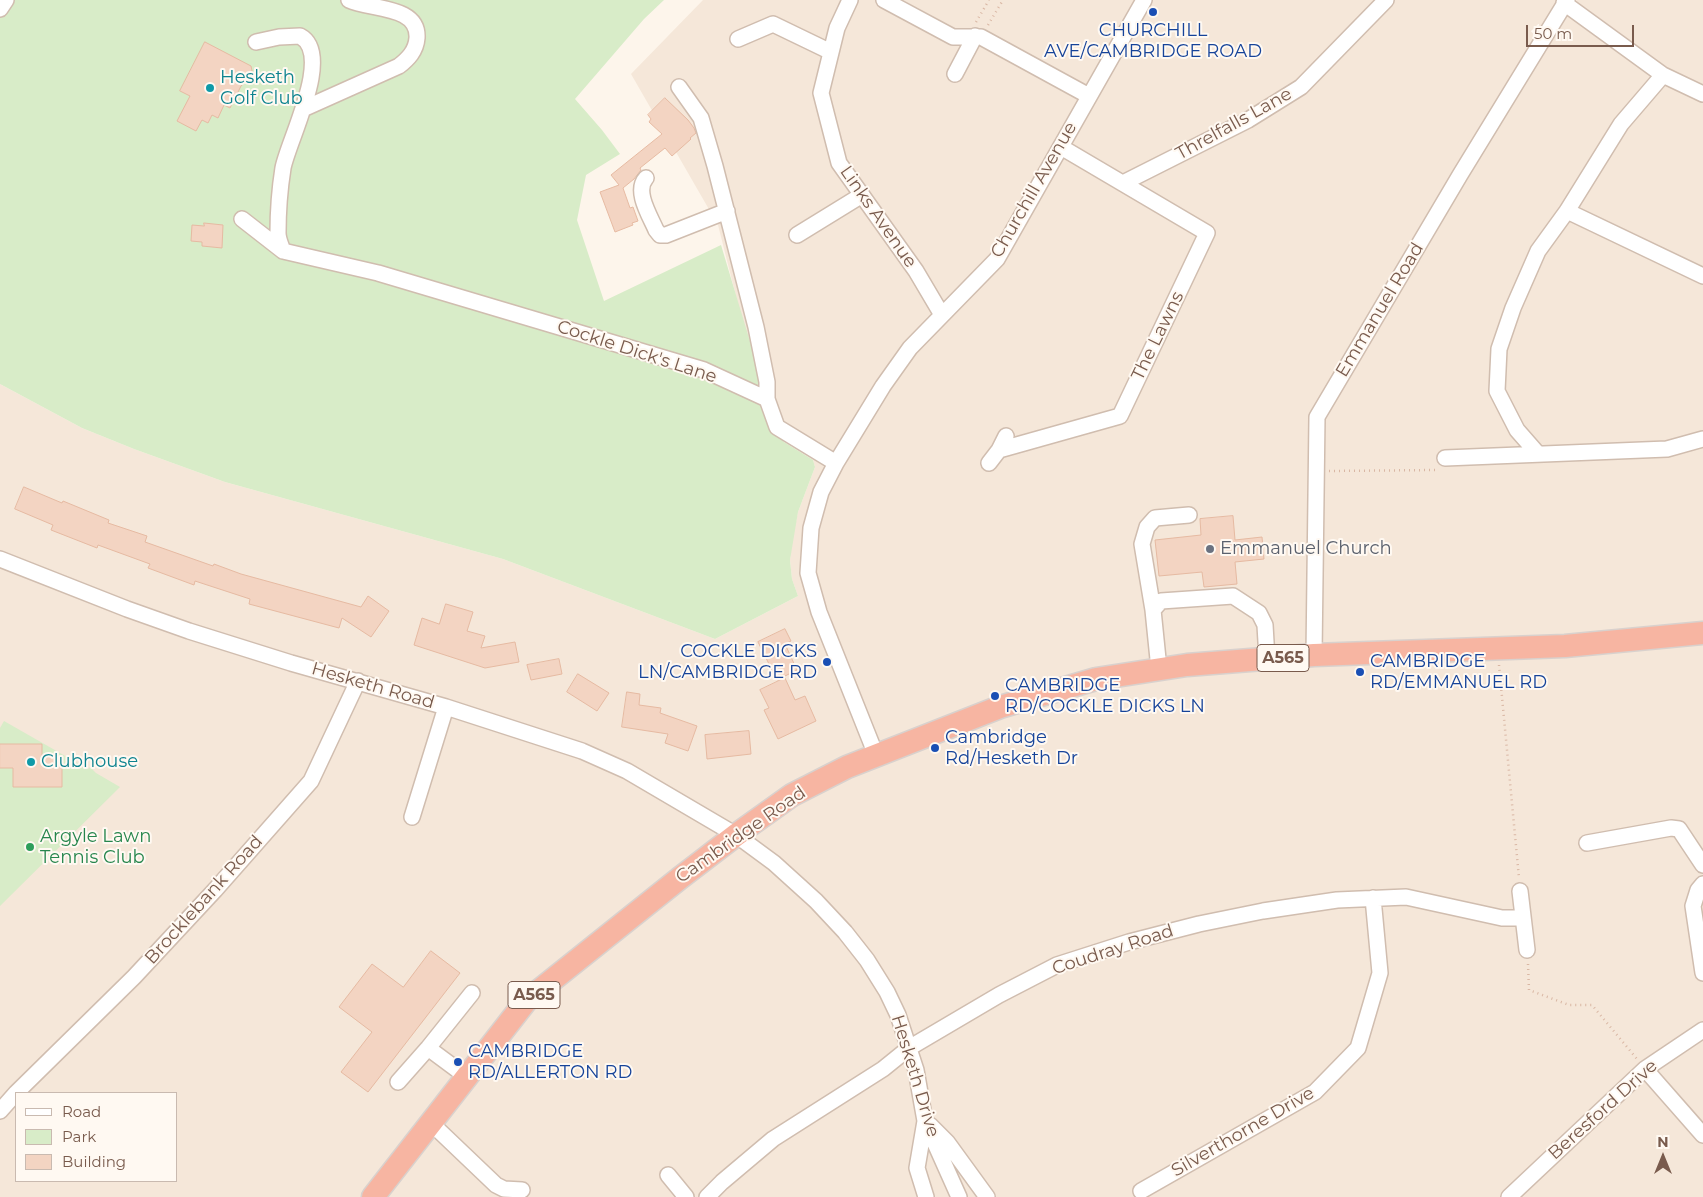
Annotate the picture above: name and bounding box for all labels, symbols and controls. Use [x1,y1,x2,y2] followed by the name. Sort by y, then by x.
[1147,6,1159,18] marker: CHURCHILL AVE/CAMBRIDGE ROAD
[1528,15,1636,47] scale bar
[1044,20,1262,62] place label: CHURCHILL AVE/CAMBRIDGE ROAD
[1534,24,1572,43] text: 50 m
[220,67,303,110] place label: Hesketh Golf Club
[204,82,216,94] marker: Hesketh Golf Club
[1172,83,1296,165] street label: Threlfalls Lane
[986,118,1082,262] street label: Churchill Avenue
[835,162,921,272] street label: Links Avenue
[1331,239,1429,381] street label: Emmanuel Road
[1127,288,1189,384] street label: The Lawns
[554,316,720,388] street label: Cockle Dick's Lane
[1220,538,1392,560] place label: Emmanuel Church
[1204,543,1216,555] marker: Emmanuel Church
[638,641,817,684] place label: COCKLE DICKS LN/CAMBRIDGE RD
[1257,644,1309,671] road number: A565
[1370,651,1547,694] place label: CAMBRIDGE RD/EMMANUEL RD
[821,656,833,668] marker: COCKLE DICKS LN/CAMBRIDGE RD
[309,658,437,714] street label: Hesketh Road
[1354,666,1366,678] marker: CAMBRIDGE RD/EMMANUEL RD
[1005,675,1205,718] place label: CAMBRIDGE RD/COCKLE DICKS LN
[989,690,1001,702] marker: CAMBRIDGE RD/COCKLE DICKS LN
[945,727,1078,770] place label: Cambridge Rd/Hesketh Dr
[929,742,941,754] marker: Cambridge Rd/Hesketh Dr
[41,751,138,773] place label: Clubhouse
[25,756,37,768] marker: Clubhouse
[672,782,810,888] street label: Cambridge Road
[40,826,151,869] place label: Argyle Lawn Tennis Club
[141,831,267,969] street label: Brocklebank Road
[24,841,36,853] marker: Argyle Lawn Tennis Club
[1050,920,1176,980] street label: Coudray Road
[508,982,560,1008] road number: A565
[886,1012,944,1140] street label: Hesketh Drive
[468,1041,632,1084] place label: CAMBRIDGE RD/ALLERTON RD
[1544,1055,1662,1165] street label: Beresford Drive
[452,1056,464,1068] marker: CAMBRIDGE RD/ALLERTON RD
[1168,1082,1318,1182] street label: Silverthorne Drive
[15,1092,178,1182] legend
[62,1102,101,1121] text: Road
[62,1127,96,1146] text: Park
[1638,1132,1688,1182] north arrow
[1657,1133,1669,1151] text: N
[62,1152,126,1171] text: Building

